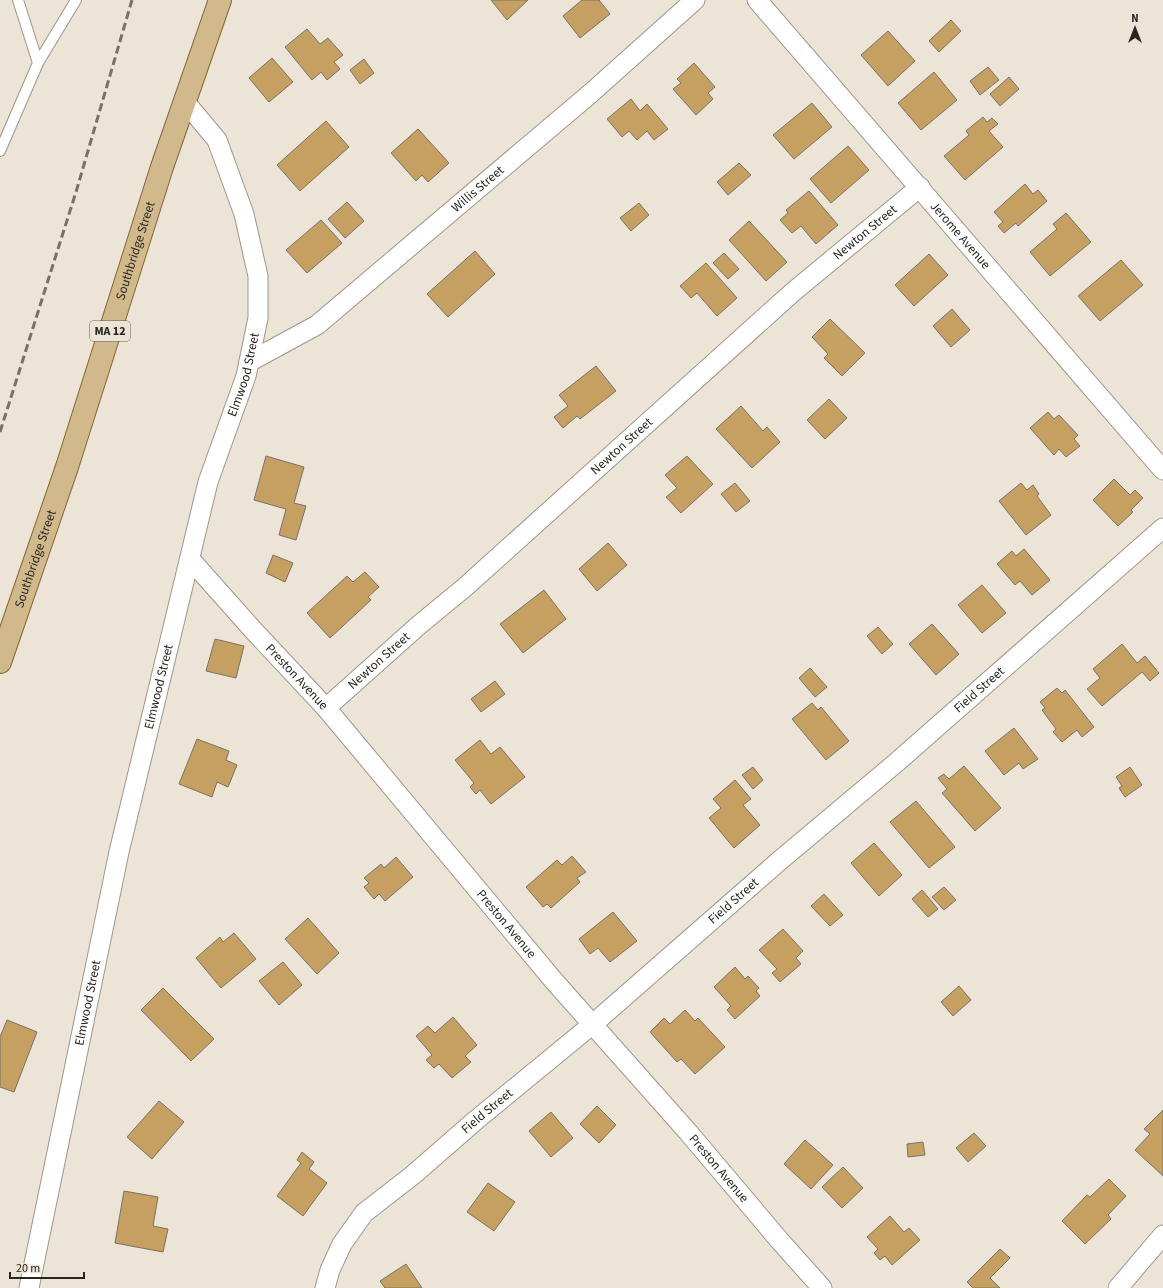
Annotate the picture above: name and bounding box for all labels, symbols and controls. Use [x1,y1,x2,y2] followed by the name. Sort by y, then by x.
[1115,8,1155,48] north arrow
[1131,11,1139,26] text: N
[447,161,508,216] street label: Willis Street
[926,198,995,273] street label: Jerome Avenue
[111,199,160,302] street label: Southbridge Street
[829,200,901,264] street label: Newton Street
[90,321,130,341] road number: MA 12
[223,330,264,419] street label: Elmwood Street
[587,413,657,479] street label: Newton Street
[10,507,61,610] street label: Southbridge Street
[344,628,414,693] street label: Newton Street
[261,640,332,714] street label: Preston Avenue
[140,642,178,731] street label: Elmwood Street
[950,662,1009,717] street label: Field Street
[704,873,763,928] street label: Field Street
[472,886,540,962] street label: Preston Avenue
[70,958,106,1047] street label: Elmwood Street
[457,1084,517,1138] street label: Field Street
[685,1130,753,1207] street label: Preston Avenue
[10,1254,84,1280] scale bar
[16,1260,40,1277] text: 20 m

